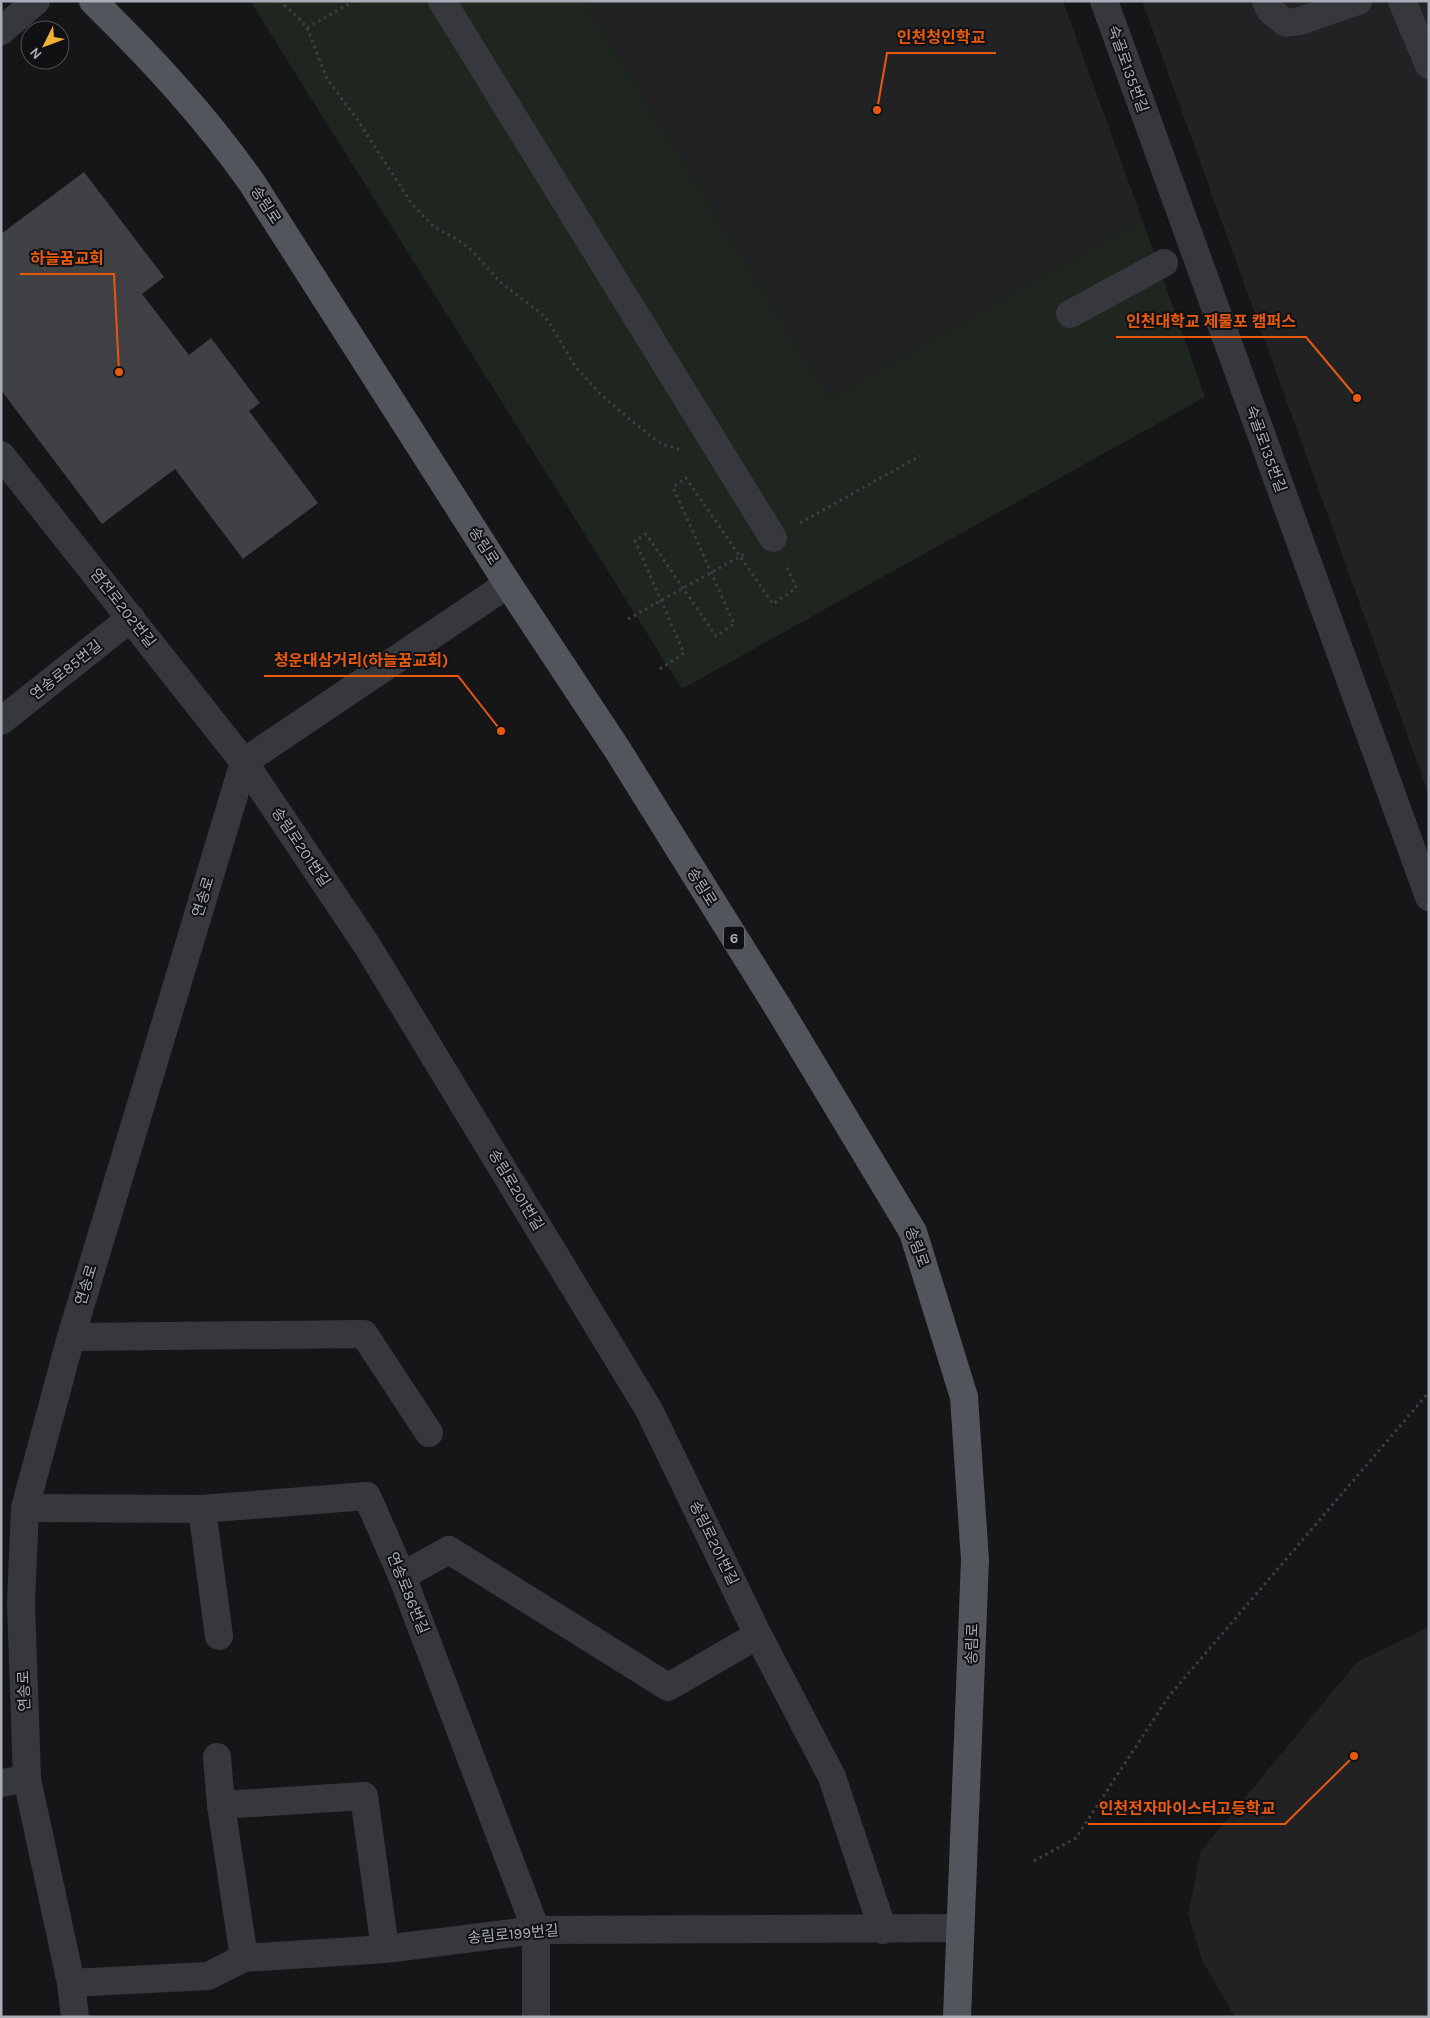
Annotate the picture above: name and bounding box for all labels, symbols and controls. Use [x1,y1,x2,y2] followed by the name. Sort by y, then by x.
[20,20,70,70] north arrow
[887,22,996,53] callout: 인천청인학교
[1104,23,1152,115] street label: 숙골로135번길
[897,28,985,47] text: 인천청인학교
[26,44,45,63] text: N
[247,183,285,227] street label: 송림로
[20,243,114,274] callout: 하늘꿈교회
[30,249,104,268] text: 하늘꿈교회
[1116,306,1306,337] callout: 인천대학교 제물포 캠퍼스
[1126,312,1296,331] text: 인천대학교 제물포 캠퍼스
[1242,403,1290,495] street label: 숙골로135번길
[465,524,503,568] street label: 송림로
[87,565,159,651] street label: 염전로202번길
[26,636,106,704] street label: 연송로85번길
[264,645,458,676] callout: 청운대삼거리(하늘꿈교회)
[274,651,448,670] text: 청운대삼거리(하늘꿈교회)
[268,804,334,890] street label: 송림로201번길
[683,865,721,909] street label: 송림로
[188,875,218,919] street label: 연송로
[724,926,744,950] road number: 6
[485,1146,547,1234] street label: 송림로201번길
[901,1224,933,1270] street label: 송림로
[71,1263,101,1307] street label: 연송로
[686,1498,742,1588] street label: 송림로201번길
[383,1549,433,1637] street label: 연송로86번길
[962,1623,982,1665] street label: 송림로
[14,1670,34,1712] street label: 연송로
[1088,1793,1285,1824] callout: 인천전자마이스터고등학교
[1099,1799,1276,1818] text: 인천전자마이스터고등학교
[467,1921,559,1947] street label: 송림로199번길

